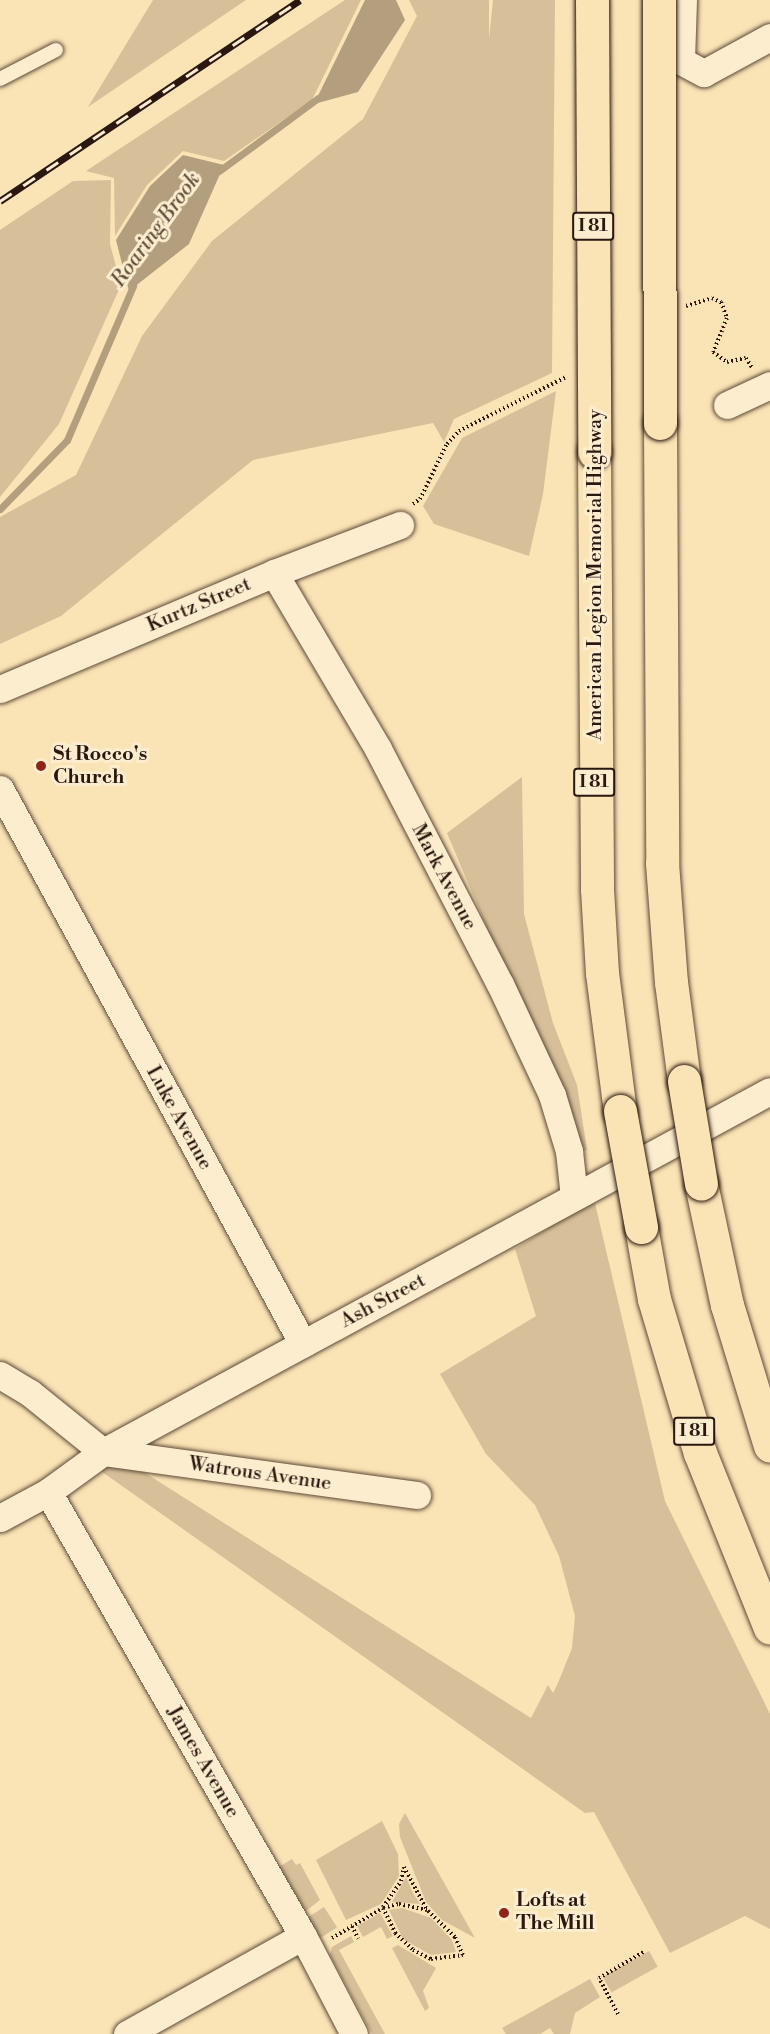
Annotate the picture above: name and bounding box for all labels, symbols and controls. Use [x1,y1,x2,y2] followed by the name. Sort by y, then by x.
[106,168,206,292] water label: Roaring Brook
[572,211,614,241] road number: I 81
[583,409,607,741] street label: American Legion Memorial Highway
[143,572,255,638] street label: Kurtz Street
[53,742,147,789] place label: St Rocco's Church
[34,759,48,773] marker: St Rocco's Church
[573,767,615,797] road number: I 81
[406,820,482,934] street label: Mark Avenue
[141,1062,217,1174] street label: Luke Avenue
[336,1269,430,1333] street label: Ash Street
[673,1416,715,1446] road number: I 81
[187,1452,333,1496] street label: Watrous Avenue
[161,1702,245,1822] street label: James Avenue
[516,1889,595,1936] place label: Lofts at The Mill
[497,1906,511,1920] marker: Lofts at The Mill

